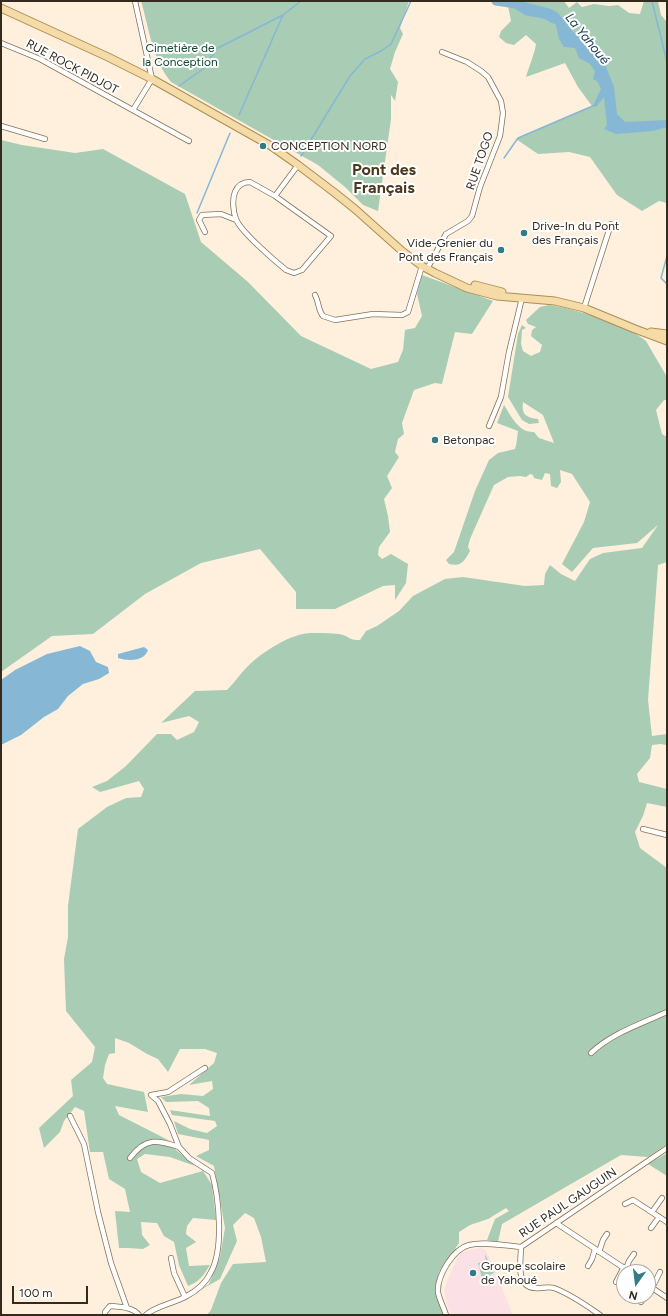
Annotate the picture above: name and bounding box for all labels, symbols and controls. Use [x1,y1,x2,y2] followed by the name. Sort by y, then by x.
[562,10,612,68] water label: La Yahoué
[23,37,121,97] street label: RUE ROCK PIDJOT
[142,41,218,69] park label: Cimetière de la Conception
[463,130,497,192] street label: RUE TOGO
[271,139,387,153] place label: CONCEPTION NORD
[258,141,268,151] marker: CONCEPTION NORD
[352,160,416,198] district label: Pont des Français
[532,219,619,247] place label: Drive-In du Pont des Français
[519,228,529,238] marker: Drive-In du Pont des Français
[399,236,493,264] place label: Vide-Grenier du Pont des Français
[496,245,506,255] marker: Vide-Grenier du Pont des Français
[443,433,495,447] place label: Betonpac
[430,435,440,445] marker: Betonpac
[516,1165,620,1241] street label: RUE PAUL GAUGUIN
[481,1259,566,1287] place label: Groupe scolaire de Yahoué
[616,1264,656,1304] north arrow
[468,1268,478,1278] marker: Groupe scolaire de Yahoué
[14,1278,90,1304] scale bar
[19,1286,53,1300] text: 100 m
[628,1288,639,1302] text: N

